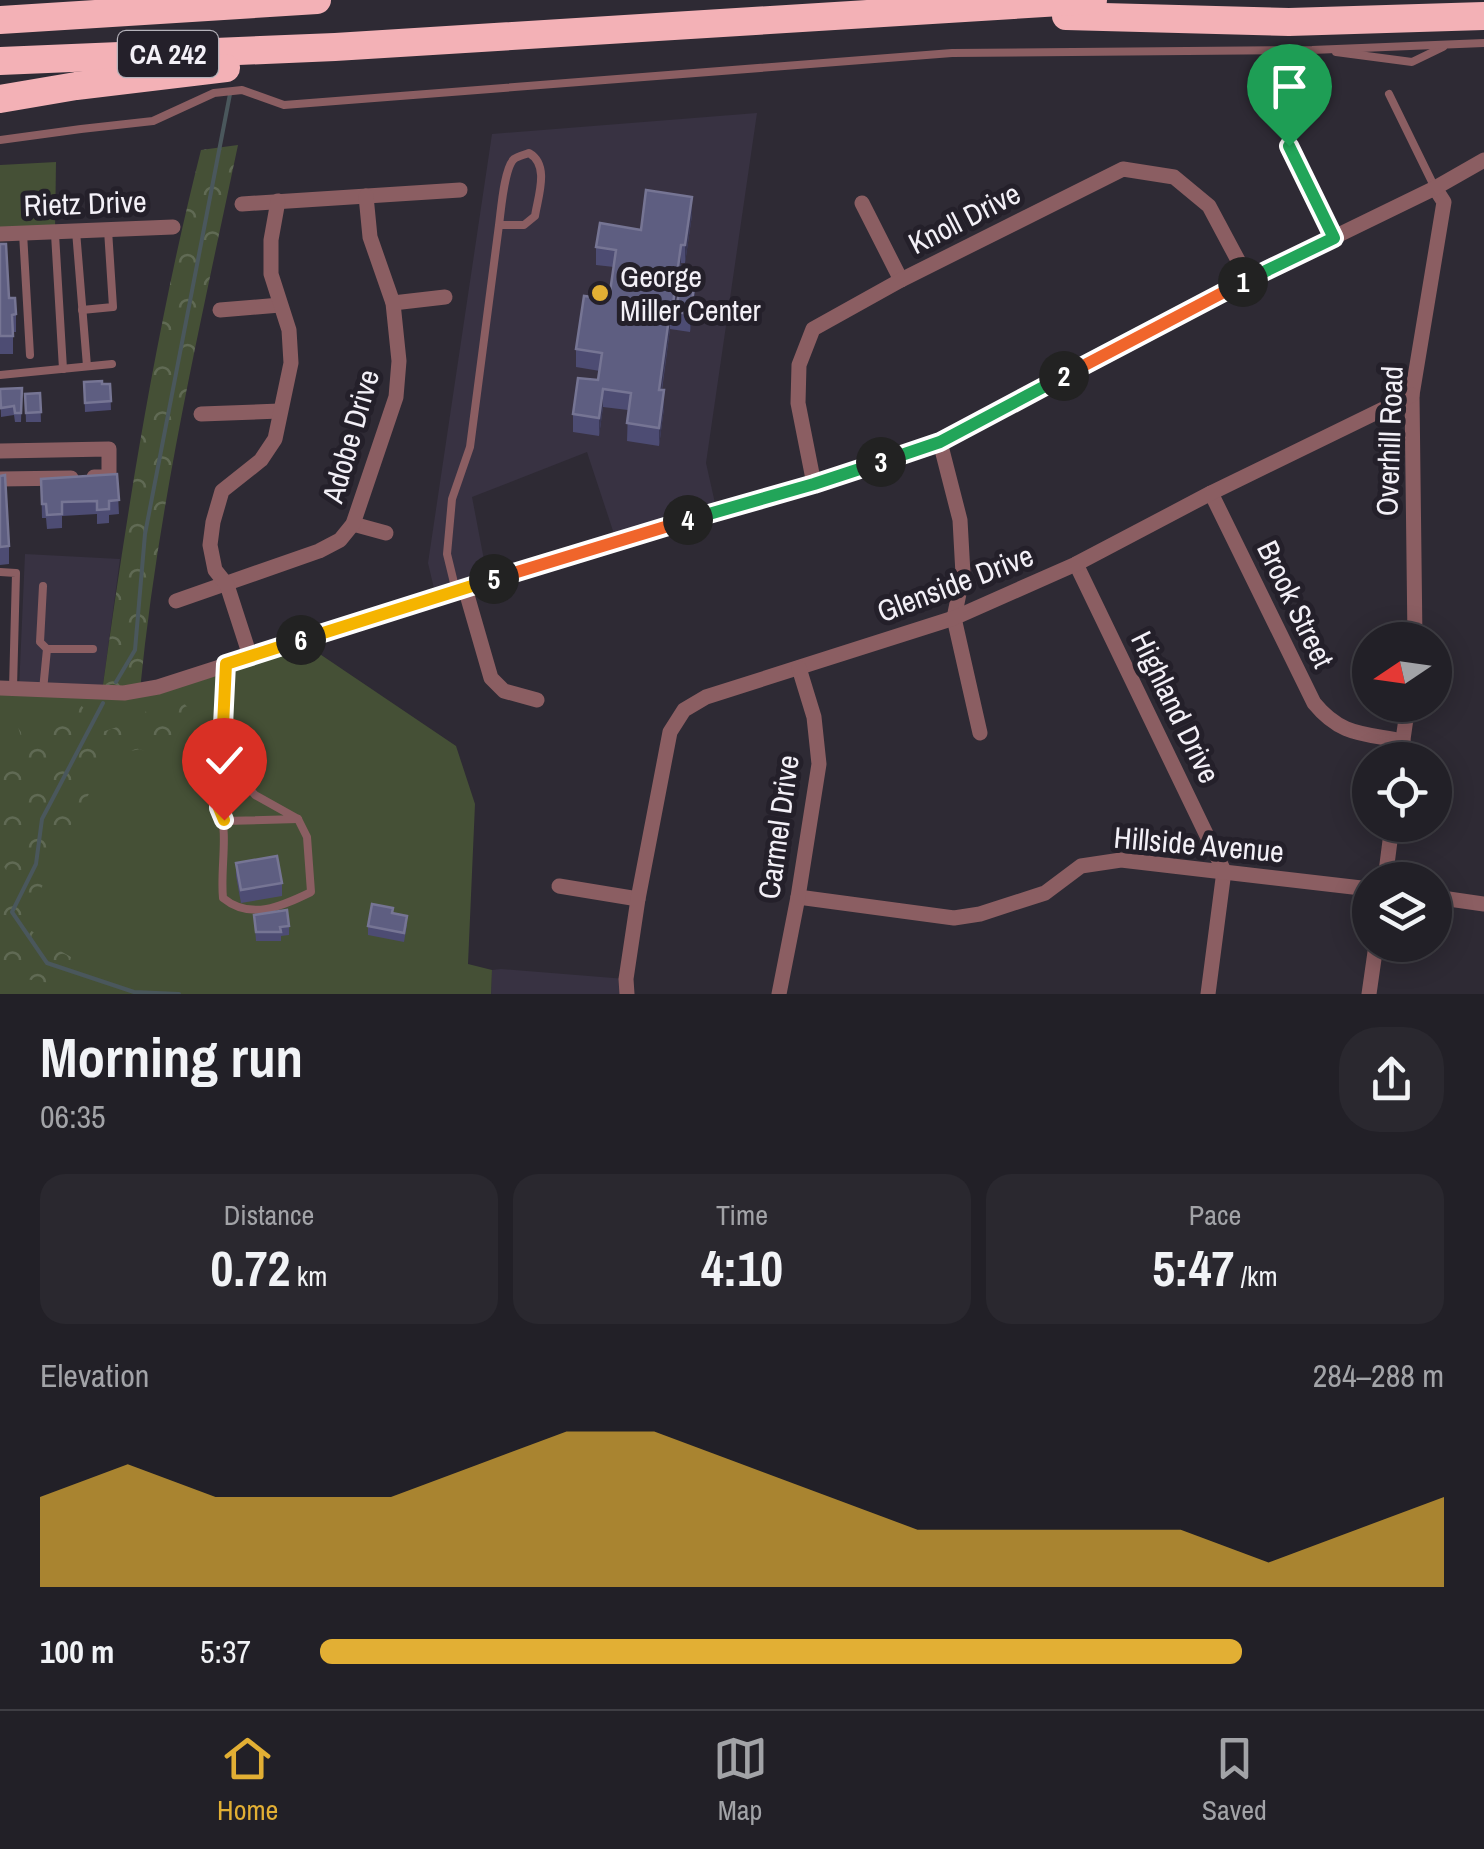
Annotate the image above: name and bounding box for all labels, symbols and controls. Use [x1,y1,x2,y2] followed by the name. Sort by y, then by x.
[118,31,218,77] road number: CA 242
[1247,44,1332,147] pin
[1262,59,1317,114] icon: arrive
[901,173,1027,263] street label: Knoll Drive
[23,181,147,225] street label: Rietz Drive
[620,256,762,330] place label: George Miller Center
[1218,257,1268,307] pin: 1
[1237,263,1249,301] text: 1
[589,282,611,304] marker: George Miller Center
[1039,351,1089,401] pin: 2
[1058,357,1070,395] text: 2
[312,365,388,508] street label: Adobe Drive
[1366,365,1412,517] street label: Overhill Road
[856,437,906,487] pin: 3
[875,443,887,481] text: 3
[663,495,713,545] pin: 4
[682,501,694,539] text: 4
[1248,534,1344,674] street label: Brook Street
[871,535,1039,631] street label: Glenside Drive
[469,554,519,604] pin: 5
[488,560,500,598] text: 5
[276,615,326,665] pin: 6
[295,621,307,659] text: 6
[1352,622,1452,722] north arrow
[1352,622,1452,962] map controls
[1122,624,1230,790] street label: Highland Drive
[182,718,267,821] pin
[197,733,252,788] icon: check
[1352,742,1452,842] button: locate
[748,752,808,902] street label: Carmel Drive
[1112,817,1286,871] street label: Hillside Avenue
[1352,862,1452,962] button: layers
[40,1020,303,1094] text: Morning run
[1339,1027,1444,1132] button: share
[40,1095,106,1138] text: 06:35
[224,1196,314,1234] text: Distance
[716,1196,768,1234] text: Time
[1189,1196,1241,1234] text: Pace
[211,1234,290,1302] text: 0.72
[701,1234,783,1302] text: 4:10
[1152,1234,1234,1302] text: 5:47
[290,1257,327,1295] text: km
[1234,1257,1278,1295] text: /km
[40,1354,149,1397] text: Elevation
[1313,1354,1444,1397] text: 284–288 m
[40,1630,114,1673] text: 100 m
[200,1630,251,1673] text: 5:37
[217,1731,278,1829] tab: Home
[713,1731,768,1829] tab: Map
[1202,1731,1267,1829] tab: Saved

